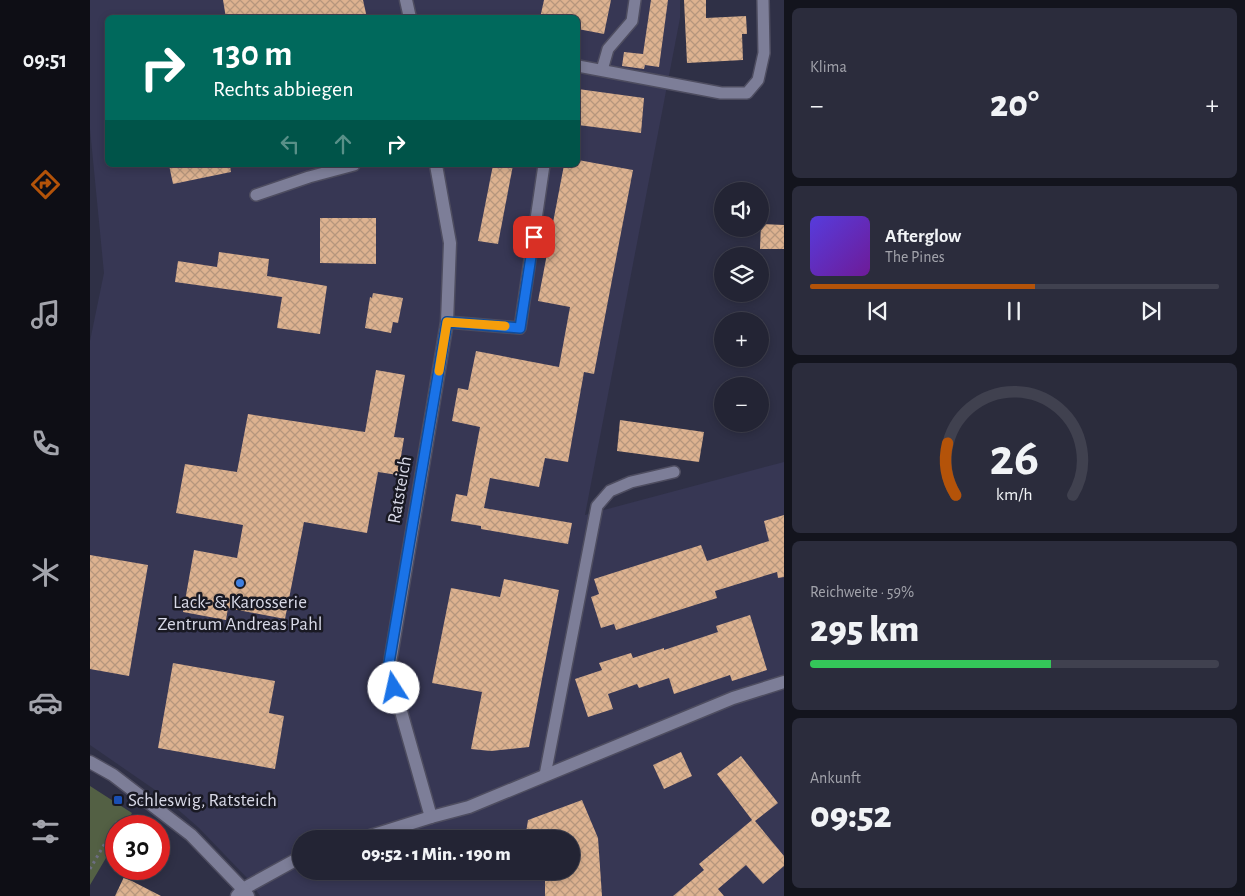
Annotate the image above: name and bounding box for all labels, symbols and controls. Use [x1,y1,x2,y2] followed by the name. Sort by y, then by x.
[130,35,195,100] icon: right
[213,37,292,72] text: 130 m
[23,49,67,71] text: 09:51
[810,59,847,75] text: Klima
[213,78,354,100] text: Rechts abbiegen
[990,86,1039,124] text: 20°
[810,92,823,120] text: −
[1206,92,1219,120] text: +
[276,130,304,158] icon: left
[329,130,357,158] icon: ahead
[382,130,410,158] icon: right
[28,167,63,202] icon: directions
[714,182,769,432] map controls
[714,182,769,237] button: sound
[513,216,555,258] pin
[520,223,548,251] icon: arrive
[885,227,961,246] text: Afterglow
[714,247,769,302] button: layers
[885,249,945,265] text: The Pines
[28,297,63,332] icon: music
[864,297,892,325] icon: previous
[1000,297,1028,325] icon: pause
[1137,297,1165,325] icon: next
[714,312,769,367] button: +
[714,377,769,432] button: −
[28,426,63,461] icon: phone
[990,432,1039,484] text: 26
[385,455,415,525] street label: Ratsteich
[996,486,1033,504] text: km/h
[28,555,63,590] icon: climate
[234,577,246,589] marker: Lack- & Karosserie Zentrum Andreas Pahl
[810,584,914,600] text: Reichweite · 59%
[157,593,323,634] place label: Lack- & Karosserie Zentrum Andreas Pahl
[810,611,919,649] text: 295 km
[367,661,419,713] position arrow
[28,685,63,720] icon: car
[810,770,861,786] text: Ankunft
[128,791,277,810] place label: Schleswig, Ratsteich
[112,794,124,806] marker: Schleswig, Ratsteich
[810,797,892,835] text: 09:52
[28,814,63,849] icon: filters
[105,815,170,880] speed limit sign: 30
[361,845,511,864] text: 09:52 · 1 Min. · 190 m

